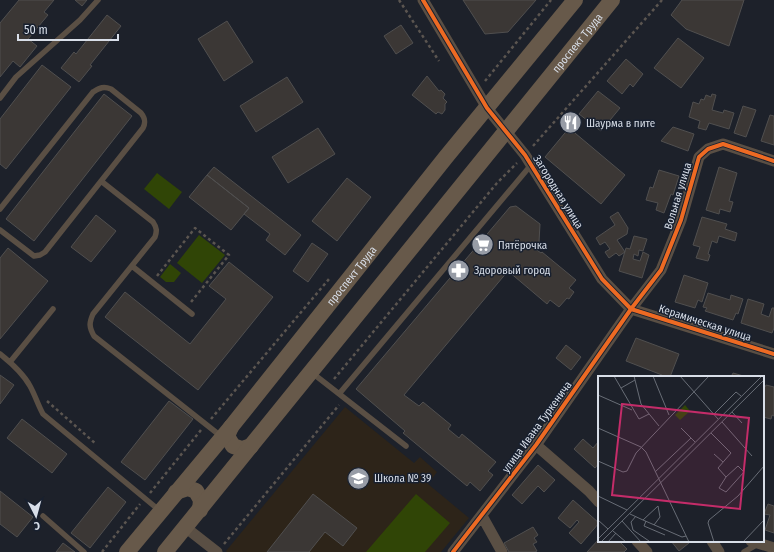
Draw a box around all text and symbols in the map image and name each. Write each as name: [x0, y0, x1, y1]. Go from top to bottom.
street label: проспект Труда: [549, 11, 605, 75]
scale bar: [18, 16, 118, 42]
text: 50 m: [24, 23, 48, 37]
restaurant icon: Шаурма в пите: [558, 110, 584, 136]
place label: Шаурма в пите: [586, 117, 655, 130]
street label: Загородная улица: [530, 153, 586, 231]
street label: Вольная улица: [662, 161, 694, 231]
supermarket icon: Пятёрочка: [469, 232, 495, 258]
place label: Пятёрочка: [498, 239, 547, 252]
street label: проспект Труда: [324, 243, 379, 308]
pharmacy icon: Здоровый город: [446, 257, 472, 283]
place label: Здоровый город: [474, 264, 551, 277]
street label: Керамическая улица: [657, 302, 753, 344]
inset map: [598, 376, 764, 542]
street label: улица Ивана Туркенича: [499, 379, 575, 475]
school or university icon: Школа № 39: [346, 465, 372, 491]
place label: Школа № 39: [374, 472, 431, 485]
north arrow: [16, 496, 56, 536]
text: С: [33, 519, 41, 532]

